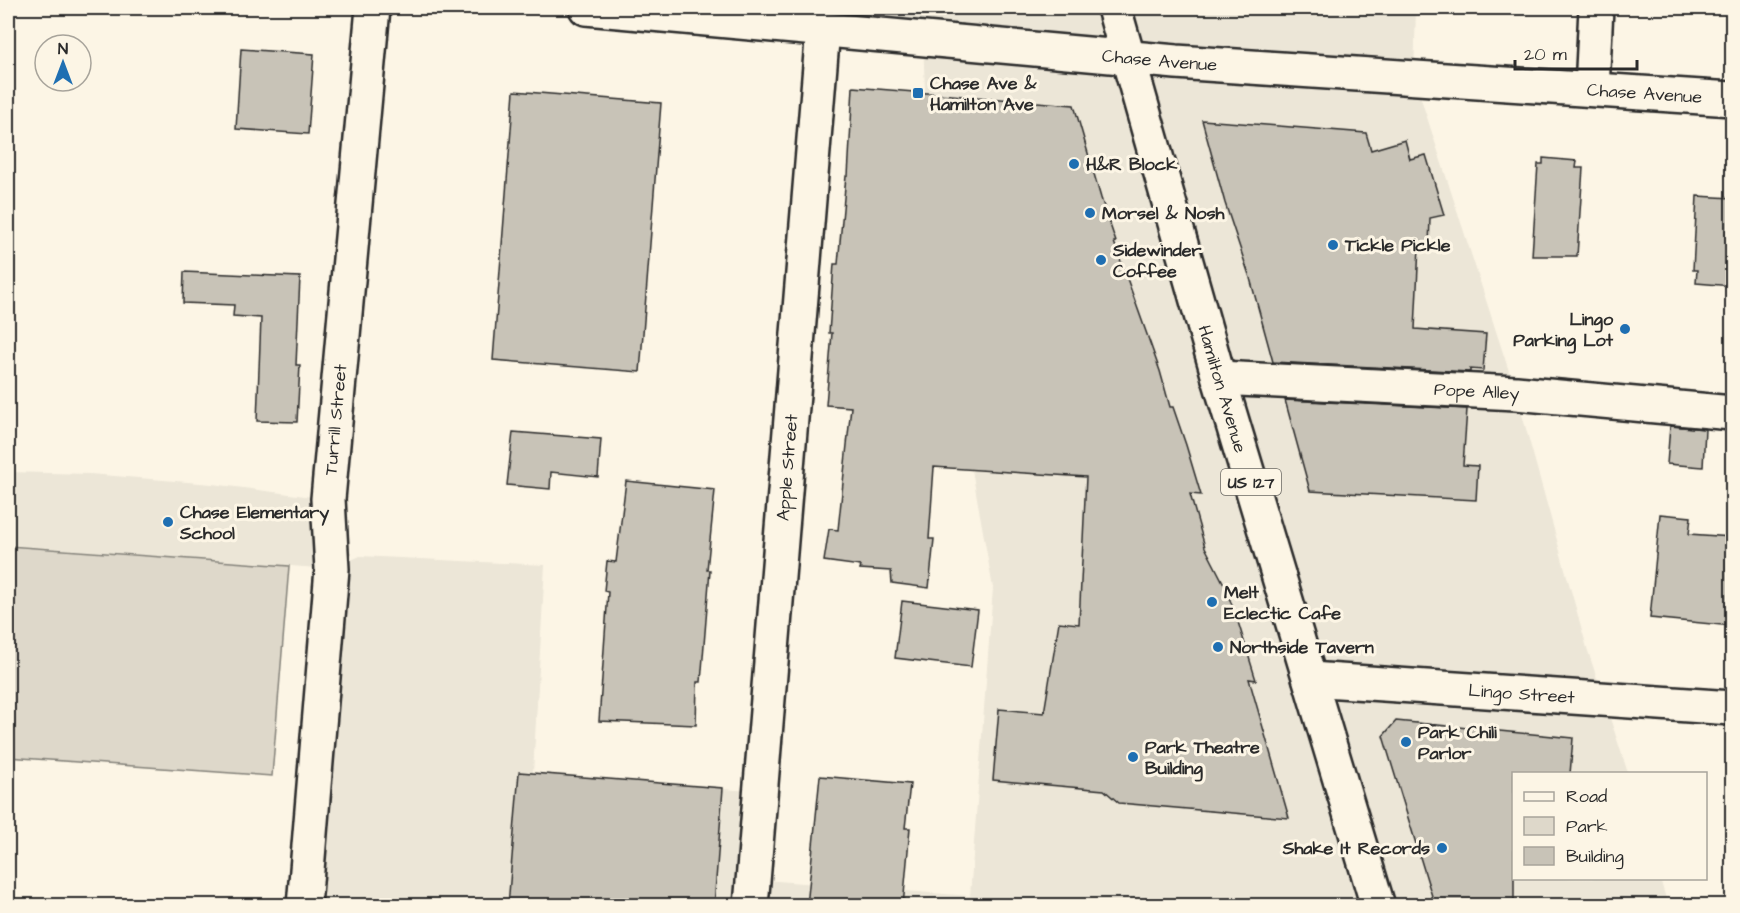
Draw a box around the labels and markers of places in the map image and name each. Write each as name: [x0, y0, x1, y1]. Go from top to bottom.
place label: Chase Ave & Hamilton Ave: [930, 71, 1038, 117]
marker: Chase Ave & Hamilton Ave: [911, 86, 925, 100]
place label: H&R Block: [1086, 152, 1178, 177]
marker: H&R Block: [1067, 157, 1081, 171]
place label: Morsel & Nosh: [1102, 201, 1225, 226]
marker: Morsel & Nosh: [1083, 206, 1097, 220]
place label: Tickle Pickle: [1344, 233, 1451, 258]
place label: Sidewinder Coffee: [1112, 238, 1202, 284]
marker: Tickle Pickle: [1326, 238, 1340, 252]
marker: Sidewinder Coffee: [1094, 253, 1108, 267]
place label: Lingo Parking Lot: [1513, 307, 1614, 354]
marker: Lingo Parking Lot: [1618, 322, 1632, 336]
place label: Chase Elementary School: [179, 500, 329, 546]
marker: Chase Elementary School: [161, 515, 175, 529]
place label: Melt Eclectic Cafe: [1224, 580, 1341, 626]
marker: Melt Eclectic Cafe: [1205, 595, 1219, 609]
place label: Northside Tavern: [1230, 635, 1374, 660]
marker: Northside Tavern: [1211, 640, 1225, 654]
place label: Park Chili Parlor: [1418, 720, 1497, 766]
place label: Park Theatre Building: [1145, 735, 1260, 782]
marker: Park Chili Parlor: [1399, 735, 1413, 749]
marker: Park Theatre Building: [1126, 750, 1140, 764]
place label: Shake It Records: [1282, 836, 1430, 861]
marker: Shake It Records: [1435, 841, 1449, 855]

